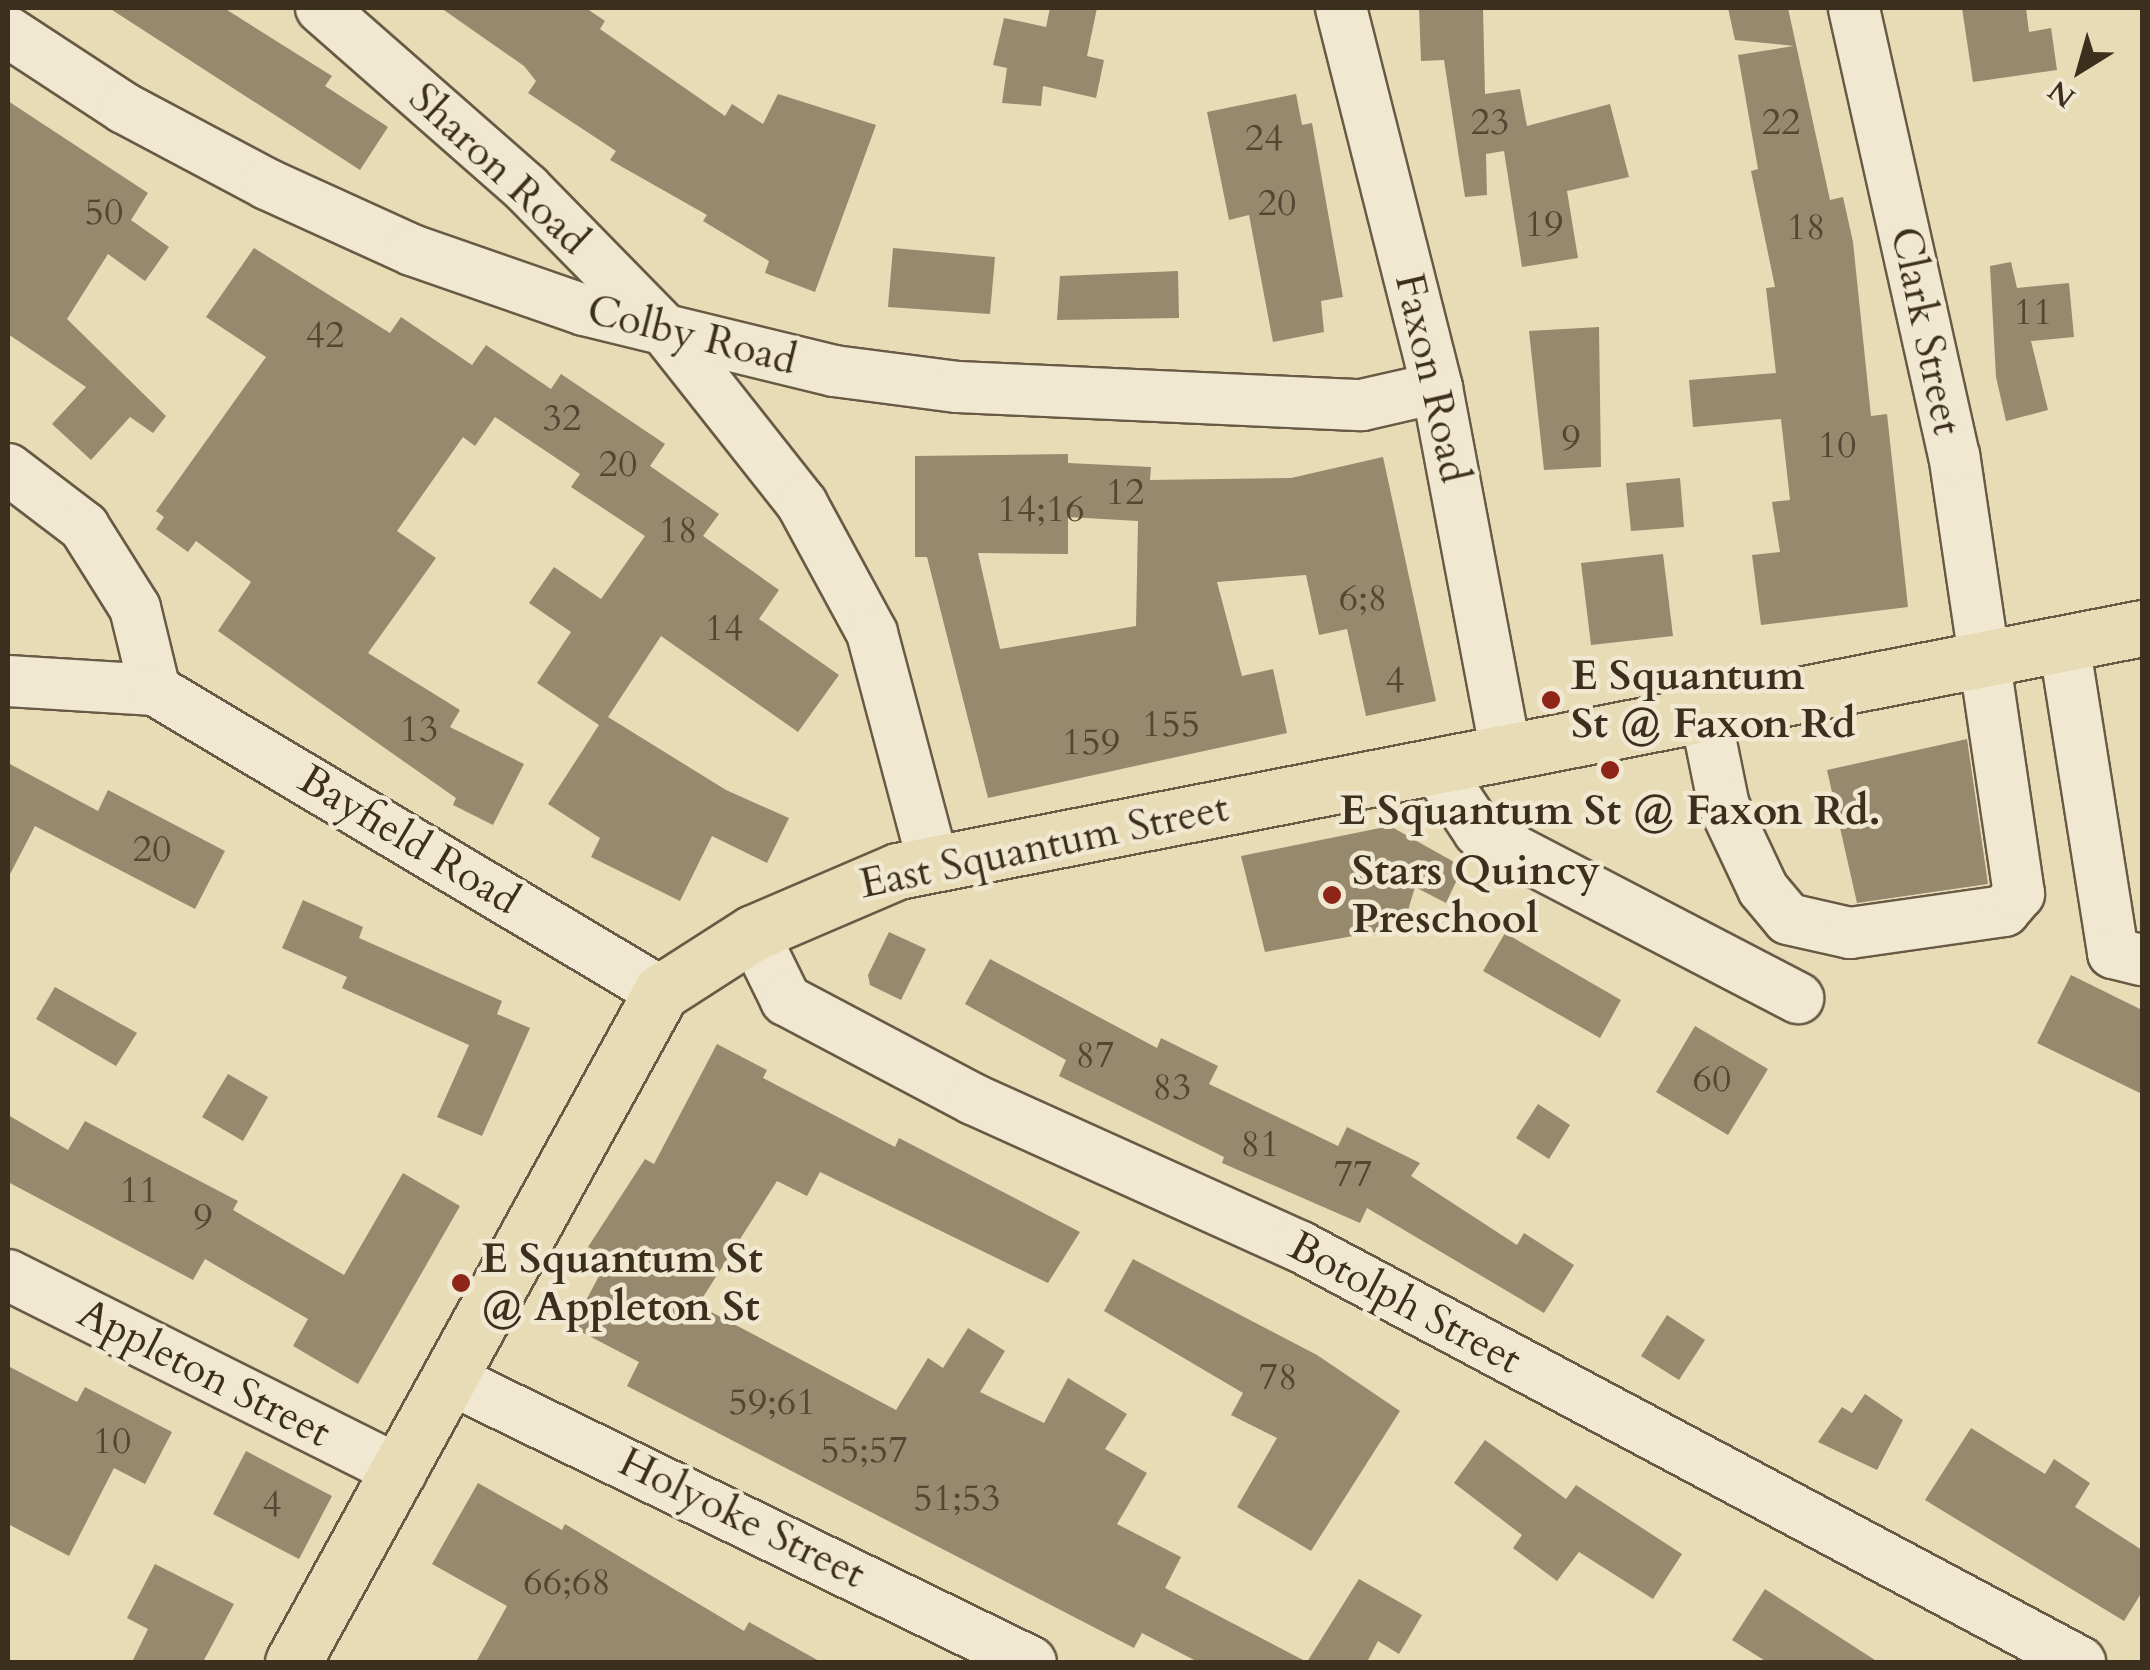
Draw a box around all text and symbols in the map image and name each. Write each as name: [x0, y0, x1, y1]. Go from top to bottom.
north arrow: [2030, 20, 2130, 120]
text: N: [2041, 71, 2083, 116]
street label: Sharon Road: [399, 73, 599, 265]
house number: 23: [1471, 100, 1509, 146]
house number: 22: [1762, 100, 1800, 146]
house number: 24: [1245, 116, 1283, 162]
house number: 20: [1258, 181, 1296, 227]
house number: 50: [85, 190, 123, 236]
house number: 19: [1525, 202, 1563, 248]
house number: 18: [1787, 205, 1825, 251]
street label: Clark Street: [1879, 223, 1973, 439]
street label: Faxon Road: [1383, 269, 1481, 487]
street label: Colby Road: [582, 285, 802, 385]
house number: 11: [2014, 290, 2052, 336]
house number: 42: [306, 313, 344, 359]
house number: 32: [543, 396, 581, 442]
house number: 9: [1561, 416, 1581, 462]
house number: 10: [1818, 423, 1856, 469]
house number: 20: [599, 442, 637, 488]
house number: 12: [1106, 470, 1144, 516]
house number: 14;16: [997, 487, 1085, 533]
house number: 18: [659, 508, 697, 554]
house number: 6;8: [1339, 576, 1387, 622]
house number: 14: [705, 606, 743, 652]
place label: E Squantum St @ Faxon Rd: [1571, 651, 1856, 749]
house number: 4: [1385, 658, 1405, 704]
marker: E Squantum St @ Faxon Rd: [1540, 689, 1562, 711]
house number: 155: [1142, 702, 1200, 748]
house number: 13: [400, 707, 438, 753]
house number: 159: [1062, 720, 1120, 766]
street label: Bayfield Road: [290, 754, 528, 926]
marker: E Squantum St @ Faxon Rd.: [1599, 759, 1621, 781]
street label: East Squantum Street: [855, 782, 1233, 910]
place label: E Squantum St @ Faxon Rd.: [1339, 786, 1881, 836]
house number: 20: [133, 827, 171, 873]
place label: Stars Quincy Preschool: [1352, 846, 1600, 944]
marker: Stars Quincy Preschool: [1321, 884, 1343, 906]
house number: 87: [1076, 1033, 1114, 1079]
house number: 60: [1693, 1057, 1731, 1103]
house number: 83: [1153, 1065, 1191, 1111]
house number: 81: [1241, 1122, 1279, 1168]
house number: 77: [1334, 1152, 1372, 1198]
house number: 11: [120, 1168, 158, 1214]
house number: 9: [193, 1195, 213, 1241]
street label: Botolph Street: [1280, 1221, 1530, 1385]
place label: E Squantum St @ Appleton St: [481, 1234, 763, 1332]
marker: E Squantum St @ Appleton St: [450, 1272, 472, 1294]
street label: Appleton Street: [69, 1288, 339, 1458]
house number: 78: [1259, 1355, 1297, 1401]
house number: 59;61: [728, 1380, 816, 1426]
house number: 10: [93, 1419, 131, 1465]
house number: 55;57: [820, 1428, 908, 1474]
street label: Holyoke Street: [611, 1437, 873, 1599]
house number: 51;53: [913, 1476, 1001, 1522]
house number: 4: [262, 1482, 282, 1528]
house number: 66;68: [523, 1560, 611, 1606]

